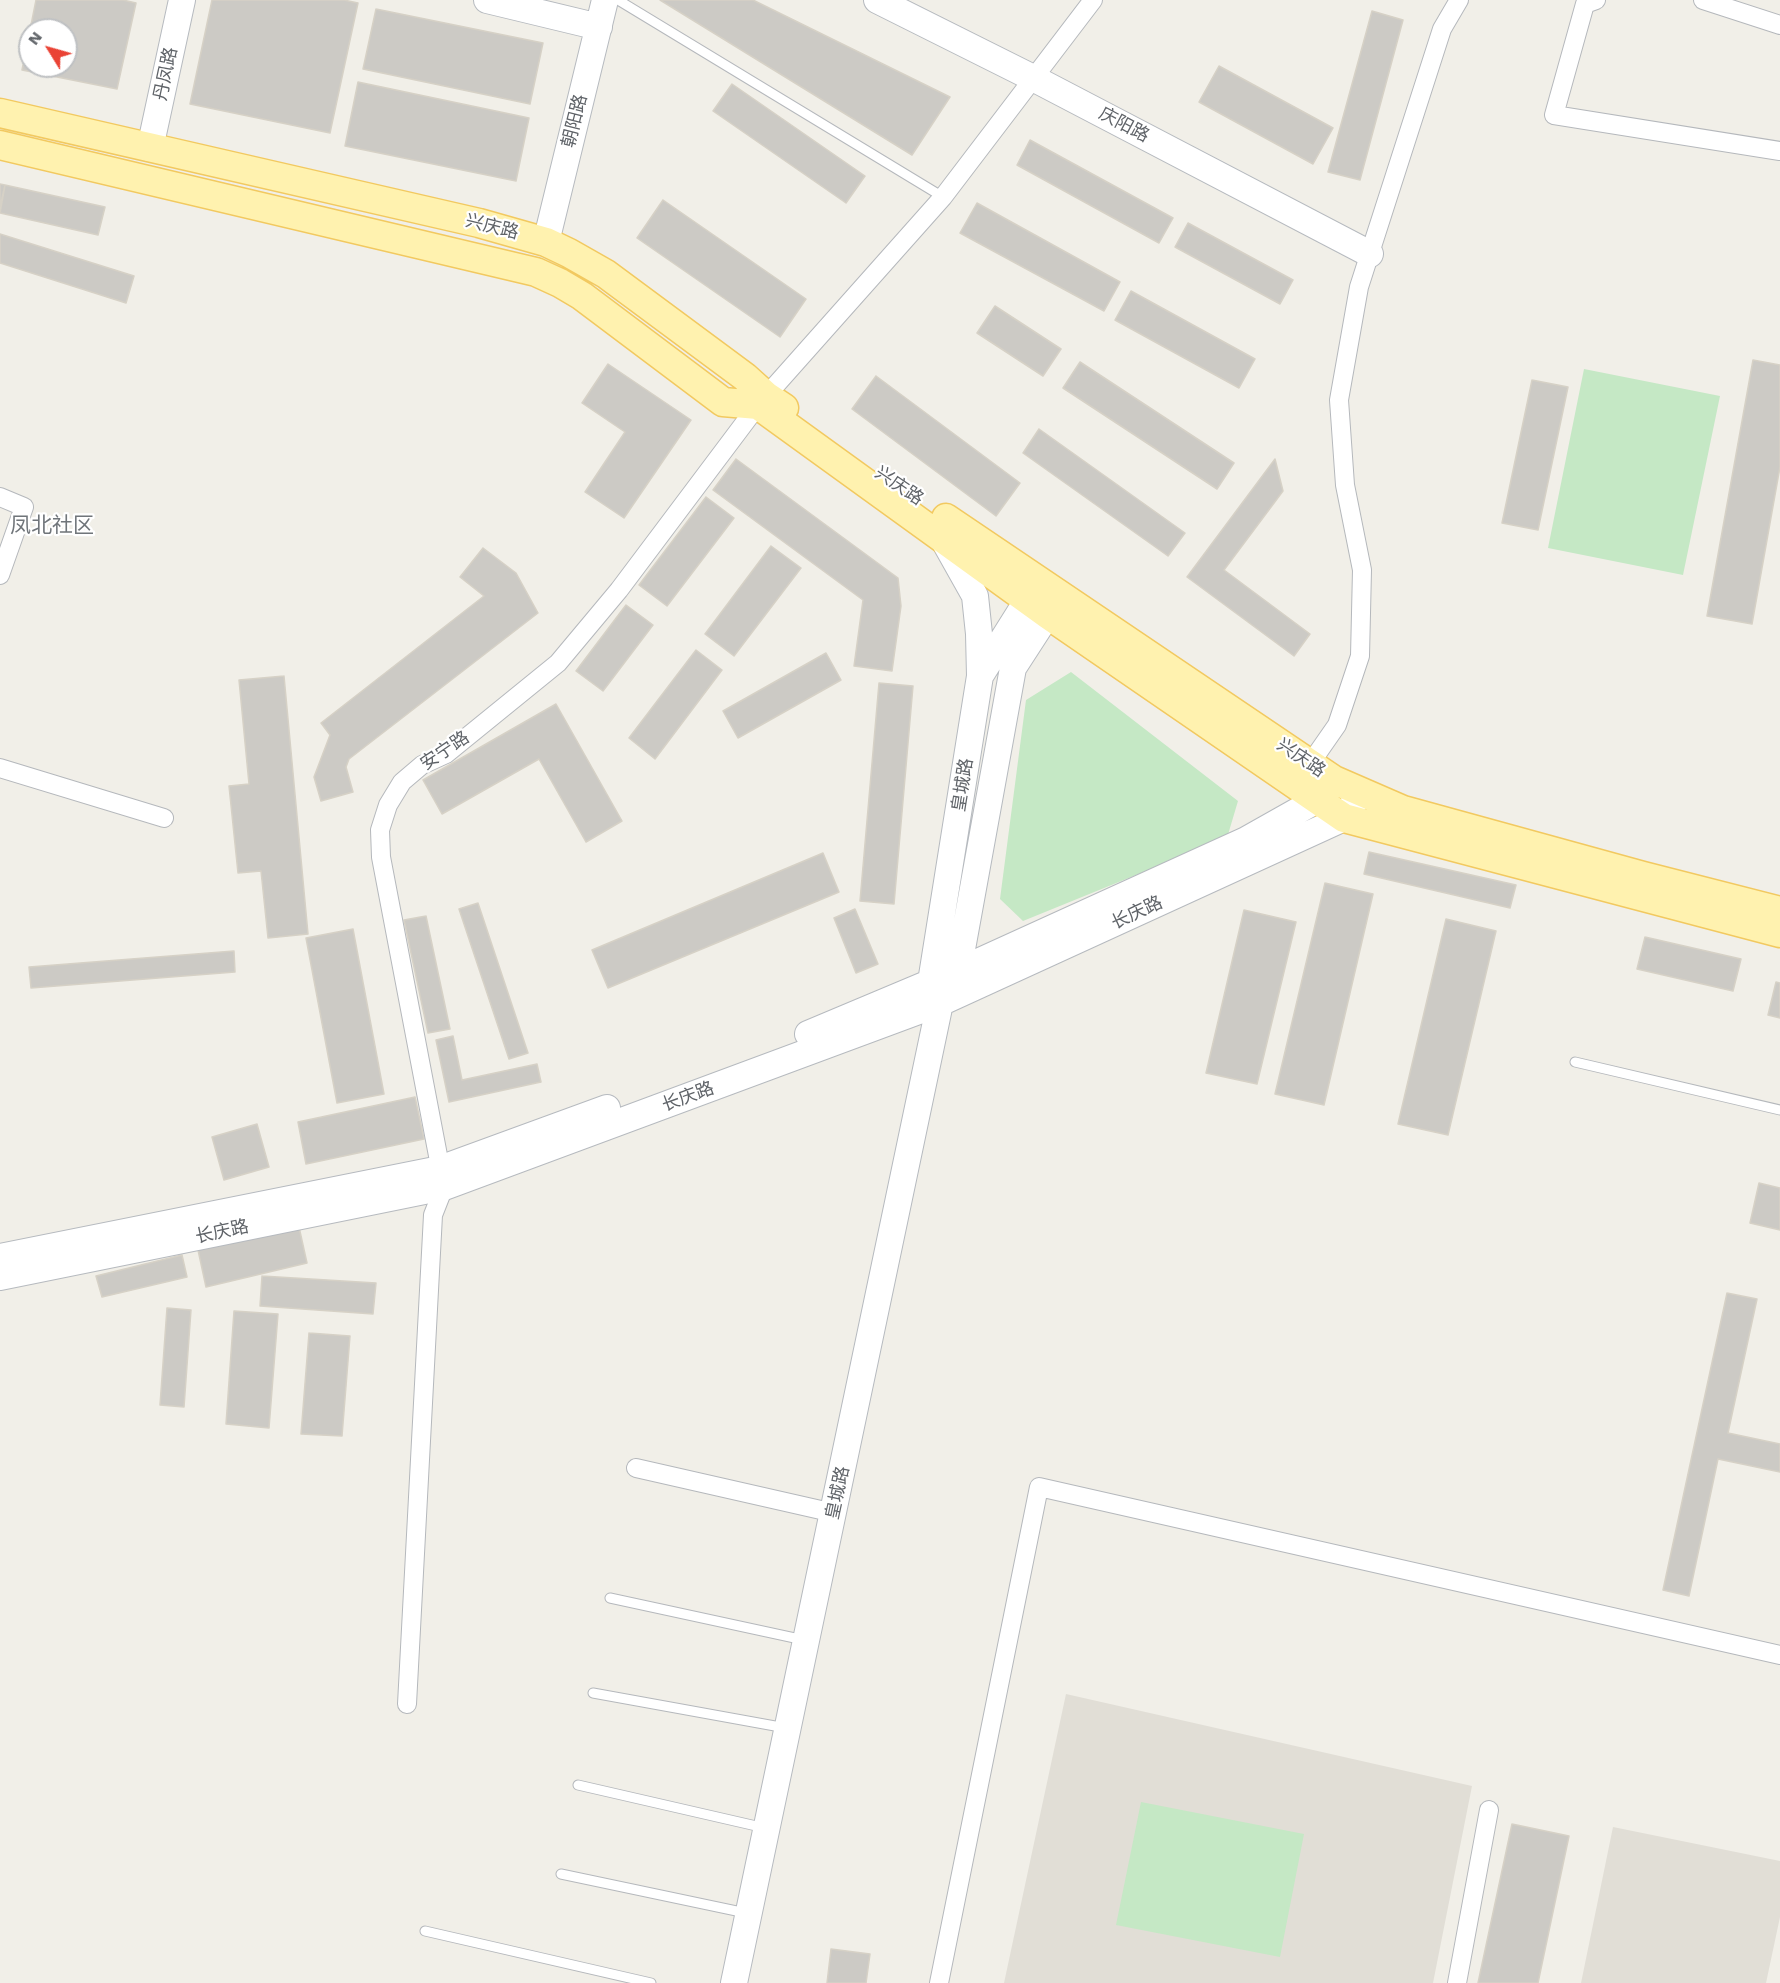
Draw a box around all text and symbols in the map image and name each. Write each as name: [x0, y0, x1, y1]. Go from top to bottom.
north arrow: [18, 18, 78, 78]
text: N: [24, 28, 46, 49]
street label: 丹凤路: [150, 45, 182, 103]
street label: 朝阳路: [558, 92, 592, 150]
street label: 庆阳路: [1095, 103, 1153, 147]
street label: 兴庆路: [463, 210, 521, 244]
street label: 兴庆路: [871, 462, 927, 510]
district label: 凤北社区: [10, 513, 94, 539]
street label: 安宁路: [417, 727, 473, 775]
street label: 兴庆路: [1273, 734, 1329, 782]
street label: 皇城路: [948, 757, 978, 813]
street label: 长庆路: [1108, 892, 1166, 934]
street label: 长庆路: [659, 1078, 717, 1116]
street label: 长庆路: [193, 1216, 251, 1248]
street label: 皇城路: [822, 1464, 854, 1522]

